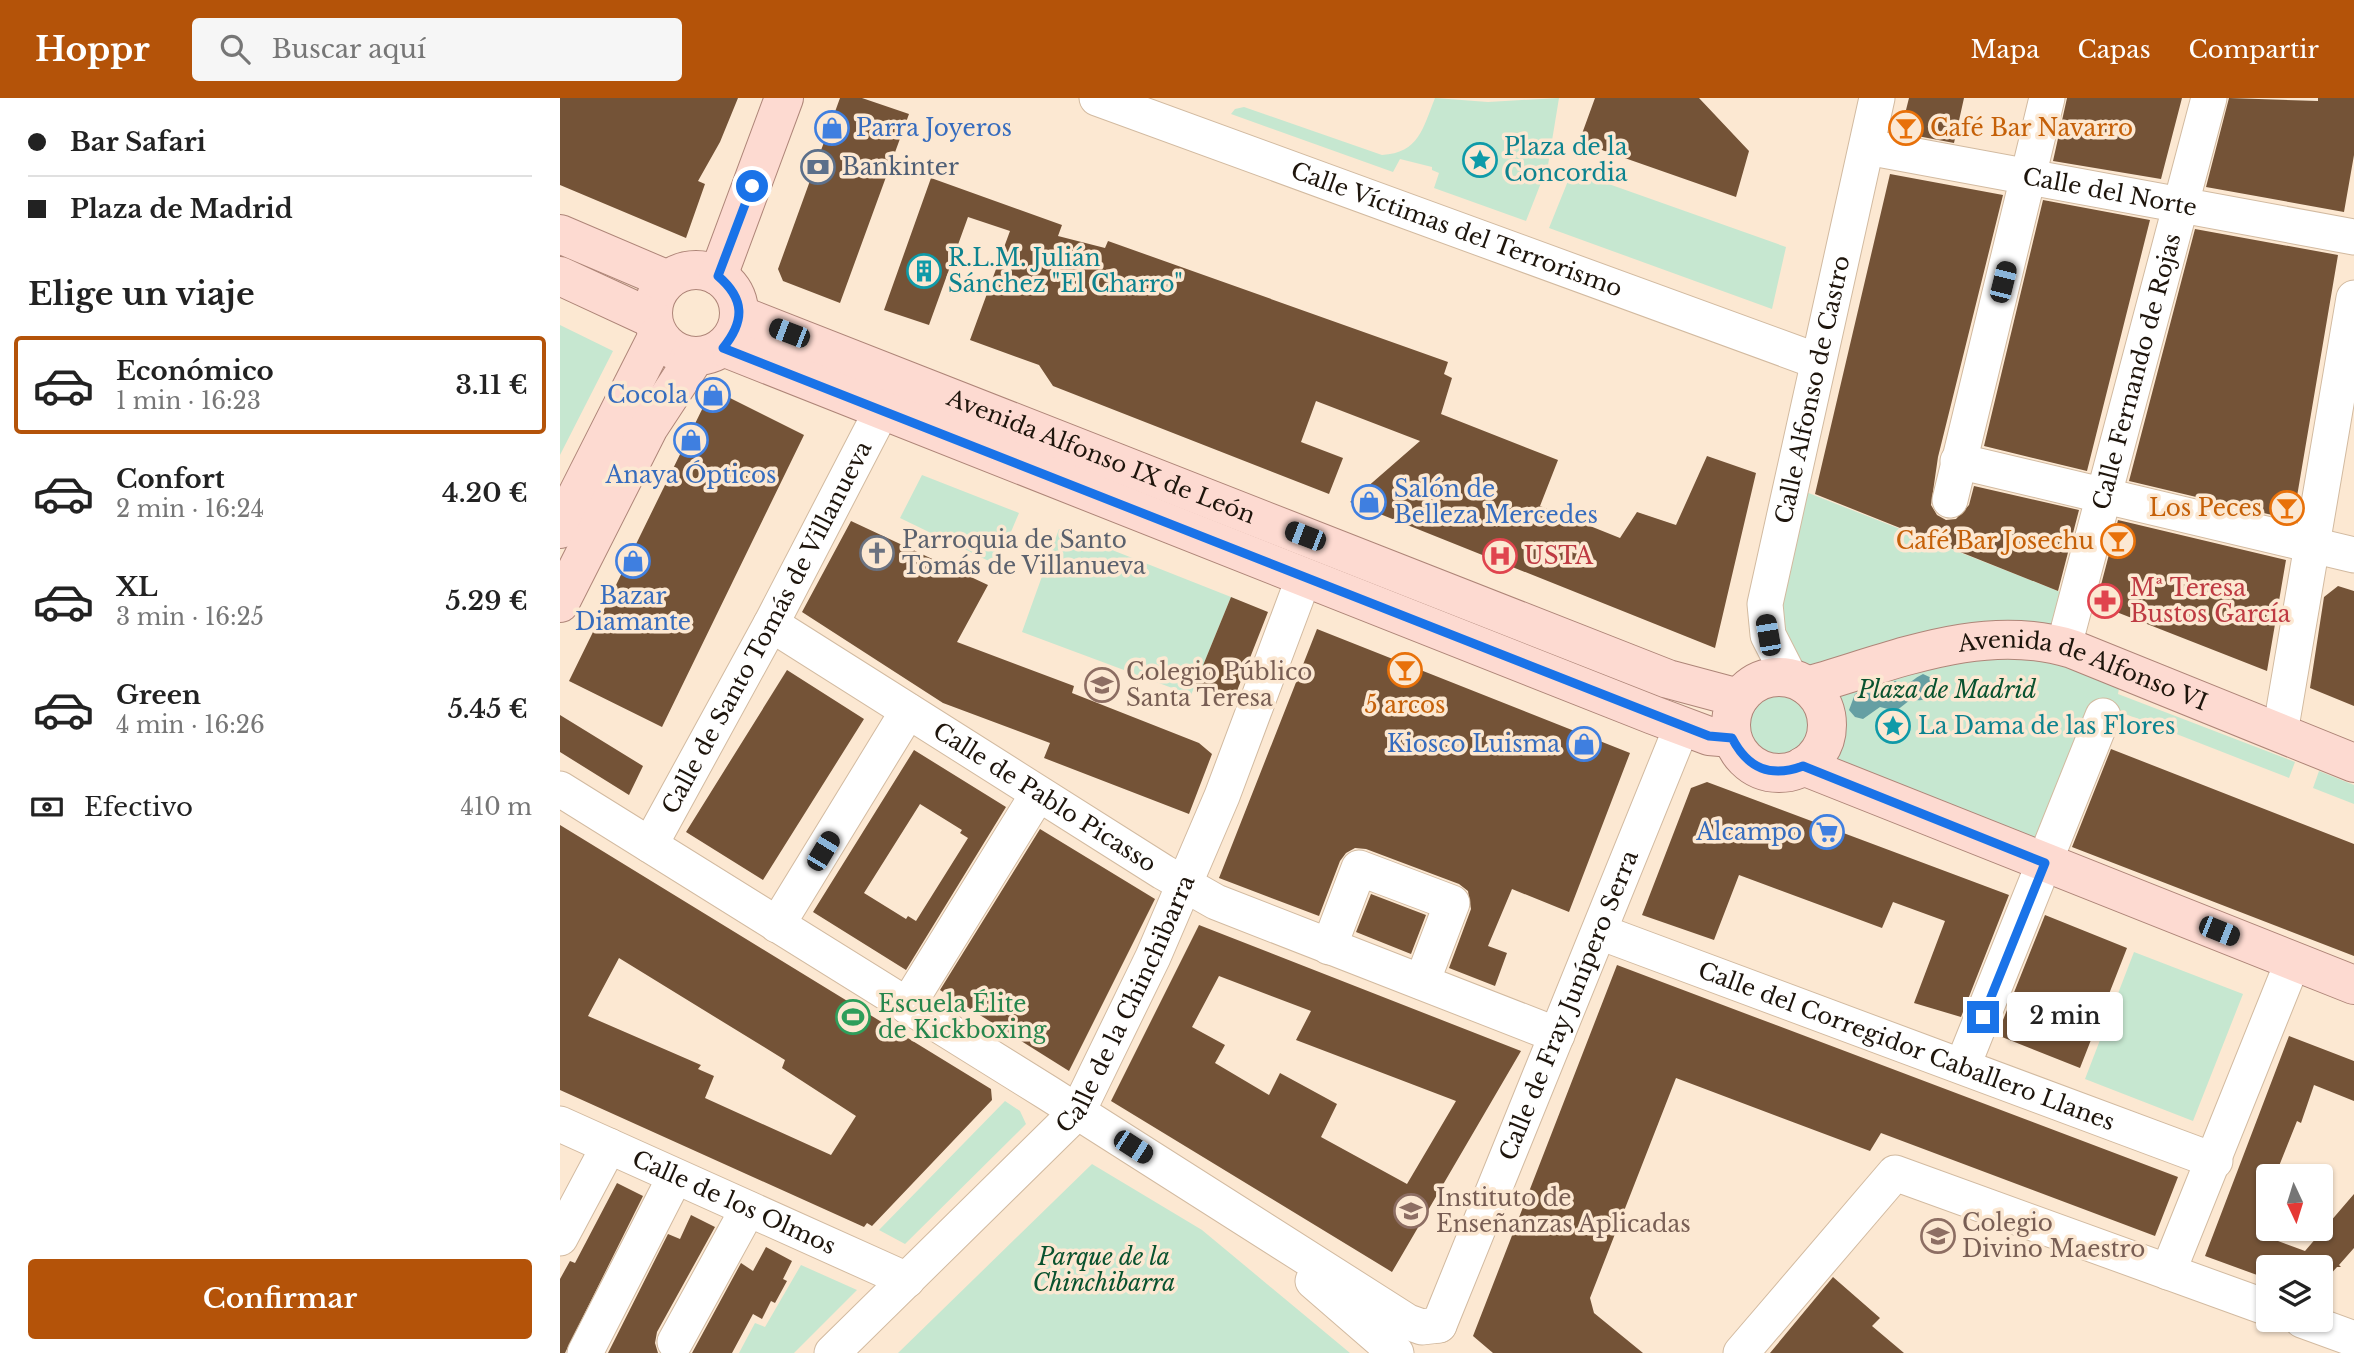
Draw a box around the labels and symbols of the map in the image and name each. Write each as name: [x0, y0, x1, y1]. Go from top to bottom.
shop icon: Parra Joyeros: [813, 109, 851, 147]
bar icon: Café Bar Navarro: [1887, 109, 1925, 147]
place label: Parra Joyeros: [856, 114, 1012, 142]
place label: Café Bar Navarro: [1930, 114, 2133, 142]
place label: Plaza de la Concordia: [1504, 133, 1628, 187]
place icon: Plaza de la Concordia: [1461, 141, 1499, 179]
bank icon: Bankinter: [799, 148, 837, 186]
place label: Bankinter: [842, 153, 959, 181]
street label: Calle Víctimas del Terrorismo: [1287, 156, 1626, 303]
street label: Calle del Norte: [2020, 162, 2199, 222]
route start: [736, 170, 768, 202]
street label: Calle Fernando de Rojas: [2087, 230, 2187, 513]
place label: R.L.M. Julián Sánchez "El Charro": [948, 244, 1183, 298]
building icon: R.L.M. Julián Sánchez "El Charro": [905, 252, 943, 290]
street label: Calle Alfonso de Castro: [1769, 253, 1856, 526]
car: [1988, 259, 2019, 305]
car: [766, 316, 813, 350]
shop icon: Cocola: [694, 376, 732, 414]
place label: Cocola: [607, 381, 688, 409]
street label: Avenida Alfonso IX de León: [942, 383, 1259, 530]
shop icon: Anaya Ópticos: [672, 421, 710, 459]
street label: Calle de Santo Tomás de Villanueva: [656, 436, 878, 819]
place label: Anaya Ópticos: [604, 460, 777, 489]
place label: Salón de Belleza Mercedes: [1394, 475, 1598, 529]
shop icon: Salón de Belleza Mercedes: [1350, 483, 1388, 521]
bar icon: Los Peces: [2268, 489, 2306, 527]
place label: Los Peces: [2149, 494, 2262, 522]
car: [1282, 519, 1329, 553]
bar icon: Café Bar Josechu: [2099, 522, 2137, 560]
place label: Parroquia de Santo Tomás de Villanueva: [902, 526, 1146, 580]
place label: Café Bar Josechu: [1896, 527, 2094, 555]
church icon: Parroquia de Santo Tomás de Villanueva: [858, 534, 896, 572]
hospital icon: USTA: [1481, 537, 1519, 575]
shop icon: Bazar Diamante: [614, 542, 652, 580]
place label: USTA: [1524, 542, 1594, 570]
place label: Mª Teresa Bustos García: [2130, 574, 2291, 628]
place label: Bazar Diamante: [575, 582, 691, 636]
pharmacy icon: Mª Teresa Bustos García: [2086, 582, 2124, 620]
car: [1755, 612, 1782, 658]
street label: Avenida de Alfonso VI: [1955, 626, 2212, 716]
bar icon: 5 arcos: [1386, 651, 1424, 689]
place label: Colegio Público Santa Teresa: [1126, 658, 1312, 712]
school or university icon: Colegio Público Santa Teresa: [1083, 666, 1121, 704]
park label: Plaza de Madrid: [1857, 676, 2037, 704]
place label: 5 arcos: [1365, 691, 1445, 719]
place icon: La Dama de las Flores: [1874, 707, 1912, 745]
place label: La Dama de las Flores: [1918, 712, 2175, 740]
street label: Calle de Pablo Picasso: [928, 716, 1161, 878]
shop icon: Kiosco Luisma: [1565, 725, 1603, 763]
place label: Kiosco Luisma: [1387, 730, 1560, 758]
supermarket icon: Alcampo: [1808, 813, 1846, 851]
place label: Alcampo: [1695, 818, 1802, 846]
car: [804, 828, 843, 874]
street label: Calle de Fray Junípero Serra: [1493, 846, 1644, 1164]
street label: Calle de la Chinchibarra: [1050, 871, 1201, 1139]
car: [2196, 913, 2243, 949]
street label: Calle del Corregidor Caballero Llanes: [1694, 956, 2119, 1136]
place label: Escuela Élite de Kickboxing: [878, 989, 1047, 1044]
callout: 2 min: [2008, 992, 2123, 1042]
sports icon: Escuela Élite de Kickboxing: [834, 998, 872, 1036]
route end: [1967, 1001, 1999, 1033]
car: [1110, 1127, 1157, 1167]
street label: Calle de los Olmos: [628, 1144, 840, 1260]
north arrow: [2256, 1164, 2333, 1241]
place label: Instituto de Enseñanzas Aplicadas: [1436, 1184, 1691, 1238]
school or university icon: Instituto de Enseñanzas Aplicadas: [1392, 1192, 1430, 1230]
place label: Colegio Divino Maestro: [1962, 1209, 2145, 1263]
school or university icon: Colegio Divino Maestro: [1919, 1217, 1957, 1255]
park label: Parque de la Chinchibarra: [1033, 1243, 1175, 1297]

